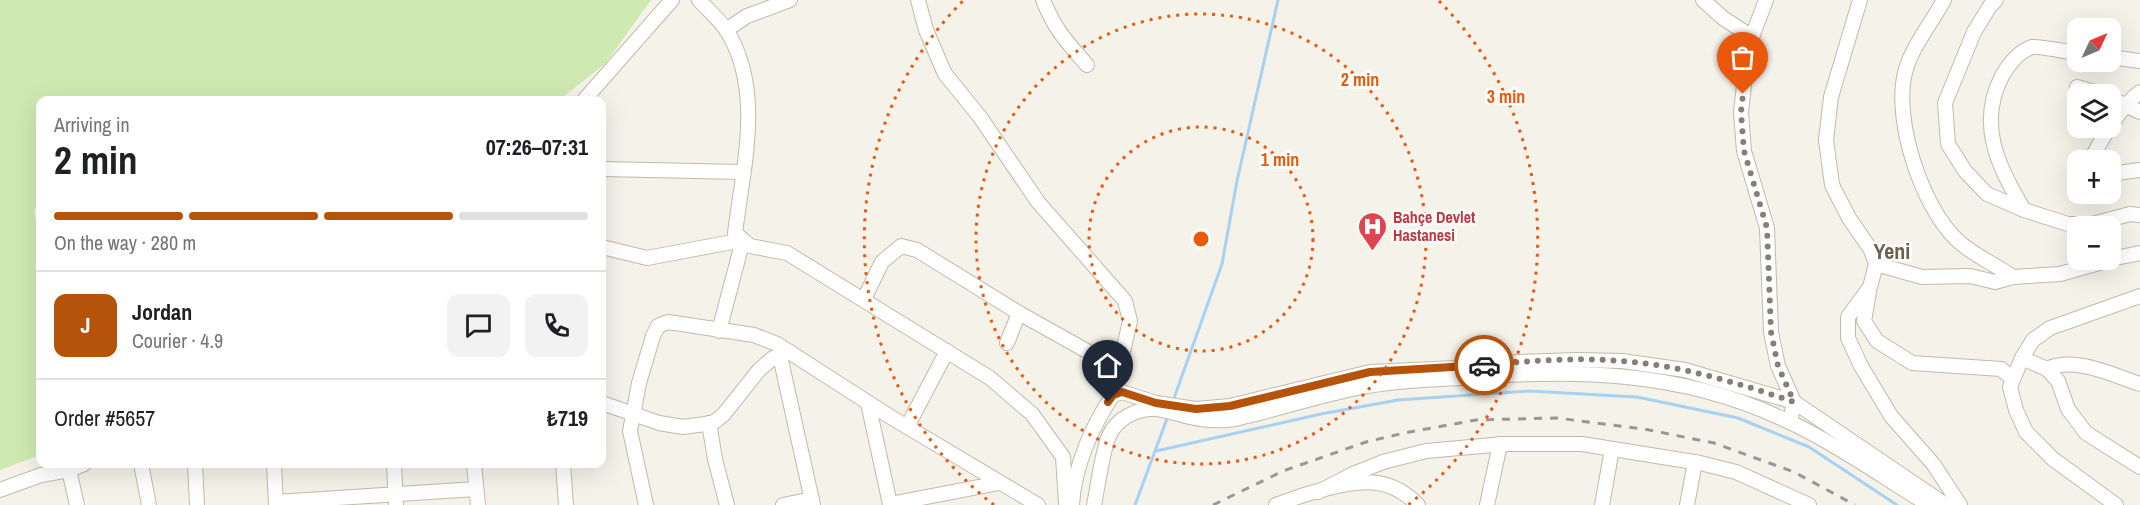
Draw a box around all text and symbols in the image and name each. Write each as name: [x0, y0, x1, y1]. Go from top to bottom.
north arrow: [2067, 18, 2121, 72]
map controls: [2067, 18, 2121, 270]
pin: [1717, 32, 1768, 94]
icon: bag: [1726, 41, 1759, 74]
text: 2 min: [1341, 67, 1379, 92]
text: 3 min: [1487, 84, 1525, 109]
button: layers: [2067, 84, 2121, 138]
text: Arriving in: [54, 111, 130, 138]
text: 07:26–07:31: [486, 132, 588, 162]
text: 2 min: [54, 134, 138, 186]
text: 1 min: [1261, 147, 1299, 172]
button: +: [2067, 150, 2121, 204]
place label: Bahçe Devlet Hastanesi: [1393, 206, 1476, 246]
hospital icon: Bahçe Devlet Hastanesi: [1356, 210, 1388, 252]
button: −: [2067, 216, 2121, 270]
text: On the way · 280 m: [54, 229, 196, 256]
centre of rings: [1191, 229, 1211, 249]
district label: Yeni: [1874, 236, 1910, 266]
button: chat: [447, 294, 510, 357]
button: phone: [525, 294, 588, 357]
text: Jordan: [132, 297, 192, 327]
text: J: [80, 310, 91, 340]
text: Courier · 4.9: [132, 327, 223, 354]
courier: [1454, 335, 1514, 395]
pin: [1082, 340, 1133, 402]
icon: home: [1091, 349, 1124, 382]
icon: car: [1468, 349, 1501, 382]
text: Order #5657: [54, 403, 155, 433]
text: ₺719: [547, 403, 588, 433]

